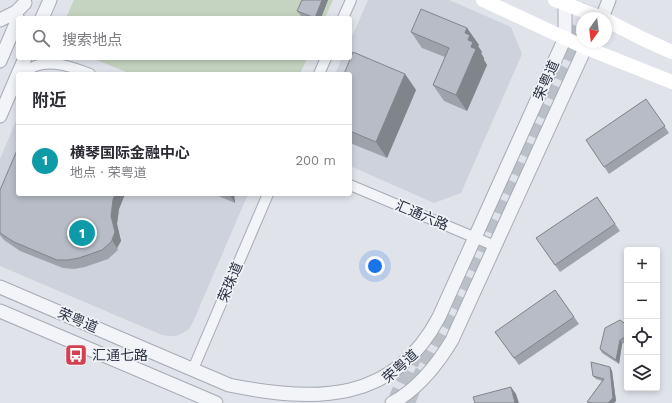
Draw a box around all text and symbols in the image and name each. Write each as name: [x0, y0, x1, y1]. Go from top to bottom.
north arrow: [576, 12, 612, 48]
search box: [16, 16, 352, 60]
icon: search: [30, 27, 52, 49]
text: 搜索地点: [62, 31, 122, 49]
street label: 荣粤道: [530, 58, 562, 102]
text: 附近: [32, 90, 66, 110]
text: 横琴国际金融中心: [70, 144, 190, 162]
text: 1: [42, 153, 48, 168]
text: 200 m: [295, 153, 336, 168]
text: 地点 · 荣粤道: [70, 165, 147, 180]
street label: 汇通六路: [393, 197, 451, 233]
pin: 1: [69, 218, 95, 248]
map controls: [624, 247, 660, 391]
button: +: [624, 247, 660, 283]
your location: [365, 256, 385, 276]
street label: 荣珠道: [214, 260, 246, 304]
button: −: [624, 283, 660, 319]
street label: 荣粤道: [56, 304, 100, 336]
button: locate: [624, 319, 660, 355]
bus stop icon: 汇通七路: [63, 342, 89, 368]
street label: 荣粤道: [379, 346, 421, 386]
place label: 汇通七路: [92, 347, 148, 363]
button: layers: [624, 355, 660, 391]

